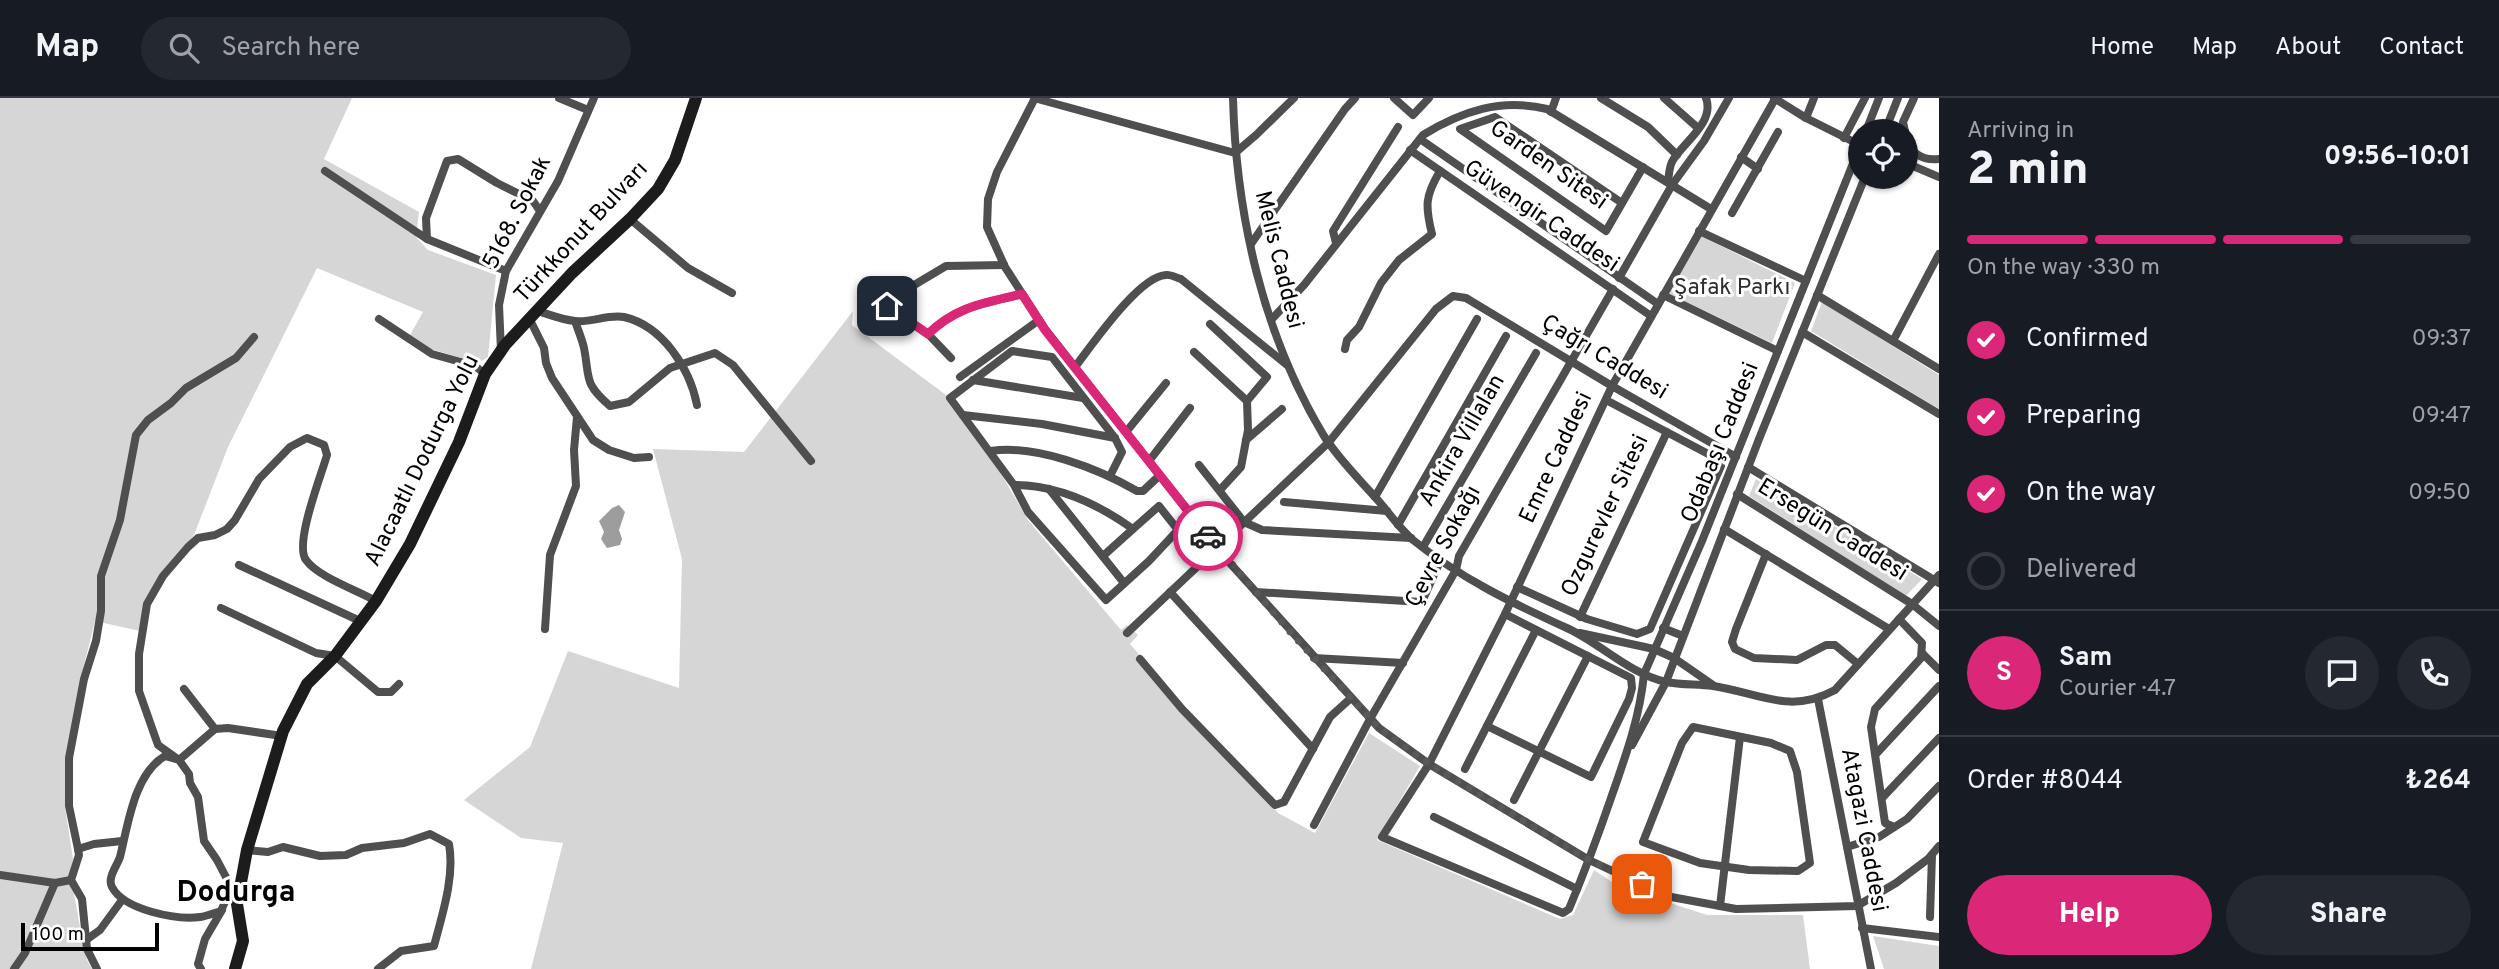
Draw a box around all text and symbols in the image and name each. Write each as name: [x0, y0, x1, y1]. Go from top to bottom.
search box: [141, 17, 631, 80]
text: Map: [35, 27, 99, 69]
icon: search: [165, 29, 203, 67]
text: Search here: [221, 32, 360, 65]
text: Home: [2090, 33, 2154, 63]
text: Map: [2192, 33, 2237, 63]
text: About: [2275, 33, 2341, 63]
text: Contact: [2379, 33, 2464, 63]
street label: Garden Sitesi: [1483, 115, 1613, 217]
text: Arriving in: [1967, 117, 2074, 146]
map controls: [1848, 119, 1918, 189]
button: locate: [1848, 119, 1918, 189]
text: 09:56–10:01: [2324, 141, 2471, 174]
text: 2 min: [1967, 142, 2089, 201]
street label: 5168. Sokak: [477, 152, 559, 274]
street label: Güvengir Caddesi: [1458, 154, 1624, 280]
street label: Türkkonut Bulvarı: [509, 156, 655, 310]
street label: Melis Caddesi: [1247, 188, 1309, 332]
text: On the way · 330 m: [1967, 254, 2160, 283]
park label: Şafak Parkı: [1674, 274, 1790, 303]
pin: [857, 276, 917, 336]
icon: home: [868, 287, 906, 325]
street label: Çağrı Caddesi: [1535, 309, 1673, 407]
icon: check: [1967, 321, 2005, 359]
text: Confirmed: [2026, 323, 2149, 356]
text: 09:37: [2412, 325, 2471, 354]
street label: Alacaatlı Dodurga Yolu: [359, 350, 487, 572]
street label: Odabaşı Caddesi: [1676, 358, 1766, 528]
street label: Ankira Villalan: [1413, 370, 1513, 512]
street label: Emre Caddesi: [1514, 388, 1600, 528]
icon: check: [1967, 398, 2005, 436]
text: Preparing: [2026, 400, 2141, 433]
text: 09:47: [2411, 402, 2471, 431]
street label: Ozgurevler Sitesi: [1556, 430, 1656, 602]
street label: Ersegün Caddesi: [1751, 473, 1913, 589]
icon: check: [1967, 475, 2005, 513]
text: On the way: [2026, 477, 2156, 510]
text: 09:50: [2408, 479, 2471, 508]
street label: Çevre Sokağı: [1400, 481, 1488, 613]
courier: [1173, 501, 1243, 571]
icon: car: [1189, 517, 1227, 555]
text: Delivered: [2026, 554, 2137, 587]
button: chat: [2305, 636, 2379, 710]
button: phone: [2397, 636, 2471, 710]
text: Sam: [2059, 642, 2112, 675]
text: S: [1996, 657, 2012, 690]
text: Courier · 4.7: [2059, 675, 2176, 704]
street label: Atagazi Caddesi: [1833, 746, 1893, 914]
text: Order #8044: [1967, 765, 2123, 798]
text: ₺264: [2405, 765, 2471, 798]
pin: [1612, 854, 1672, 914]
icon: bag: [1623, 865, 1661, 903]
district label: Dodurga: [177, 875, 295, 912]
button: Help: [1967, 875, 2212, 955]
button: Share: [2226, 875, 2471, 955]
scale bar: [21, 920, 159, 952]
text: 100 m: [32, 923, 84, 947]

